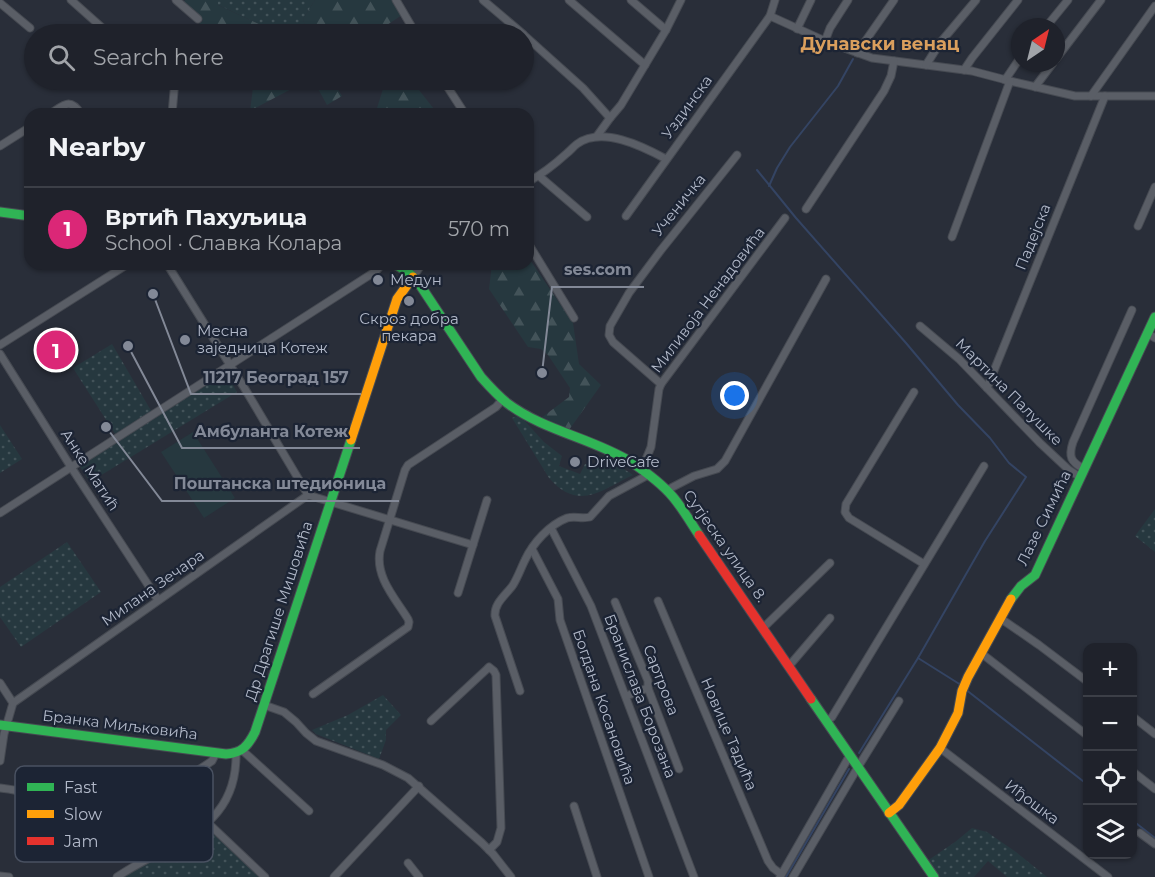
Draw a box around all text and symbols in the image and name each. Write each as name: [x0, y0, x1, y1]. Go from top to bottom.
north arrow: [1011, 18, 1065, 72]
search box: [24, 24, 534, 90]
district label: Дунавски венац: [801, 33, 960, 55]
icon: search: [45, 41, 78, 74]
text: Search here: [93, 44, 224, 71]
street label: Уздинска: [657, 71, 716, 142]
text: Nearby: [48, 131, 145, 163]
street label: Ученичка: [648, 170, 710, 240]
street label: Падејска: [1011, 201, 1054, 273]
text: Вртић Пахуљица: [105, 204, 307, 231]
text: 1: [64, 217, 71, 241]
text: 570 m: [448, 217, 510, 241]
street label: Миливоја Ненадовића: [646, 223, 769, 376]
text: School · Славка Колара: [105, 231, 342, 255]
callout: ses.com: [552, 253, 644, 287]
text: ses.com: [564, 260, 632, 279]
place label: Медун: [390, 270, 442, 289]
marker: Медун: [371, 273, 385, 287]
marker: Скроз добра пекара: [402, 294, 416, 308]
place label: Скроз добра пекара: [359, 309, 459, 345]
place label: Месна заједница Котеж: [197, 321, 328, 357]
pin: 1: [36, 328, 76, 372]
marker: Месна заједница Котеж: [178, 333, 192, 347]
street label: Мартина Палушке: [952, 334, 1067, 449]
callout: 11217 Београд 157: [191, 360, 361, 394]
text: 11217 Београд 157: [203, 368, 349, 387]
your location: [720, 381, 749, 410]
callout: Амбуланта Котеж: [182, 414, 360, 448]
text: Амбуланта Котеж: [194, 422, 348, 441]
street label: Анке Матић: [57, 425, 124, 514]
place label: DriveCafe: [587, 452, 660, 471]
marker: DriveCafe: [568, 455, 582, 469]
callout: Поштанска штедионица: [162, 467, 399, 501]
street label: Лазе Симића: [1012, 467, 1075, 569]
text: Поштанска штедионица: [174, 474, 386, 493]
street label: Сутјеска улица 8.: [680, 486, 771, 606]
street label: Др Драгише Мишовића: [240, 518, 317, 703]
street label: Милана Зечара: [98, 545, 208, 630]
street label: Бранислава Борозана: [600, 611, 681, 781]
street label: Богдана Косановића: [569, 627, 640, 787]
street label: Сартрова: [639, 642, 684, 718]
map controls: [1083, 643, 1137, 859]
button: +: [1083, 643, 1137, 697]
street label: Новице Тадића: [697, 675, 762, 793]
button: −: [1083, 697, 1137, 751]
street label: Бранка Миљковића: [41, 706, 199, 743]
button: locate: [1083, 751, 1137, 805]
legend: [15, 766, 213, 862]
street label: Иђошка: [1001, 775, 1063, 828]
text: Fast: [64, 778, 98, 797]
text: Slow: [64, 805, 102, 824]
button: layers: [1083, 805, 1137, 859]
text: Jam: [63, 832, 98, 851]

